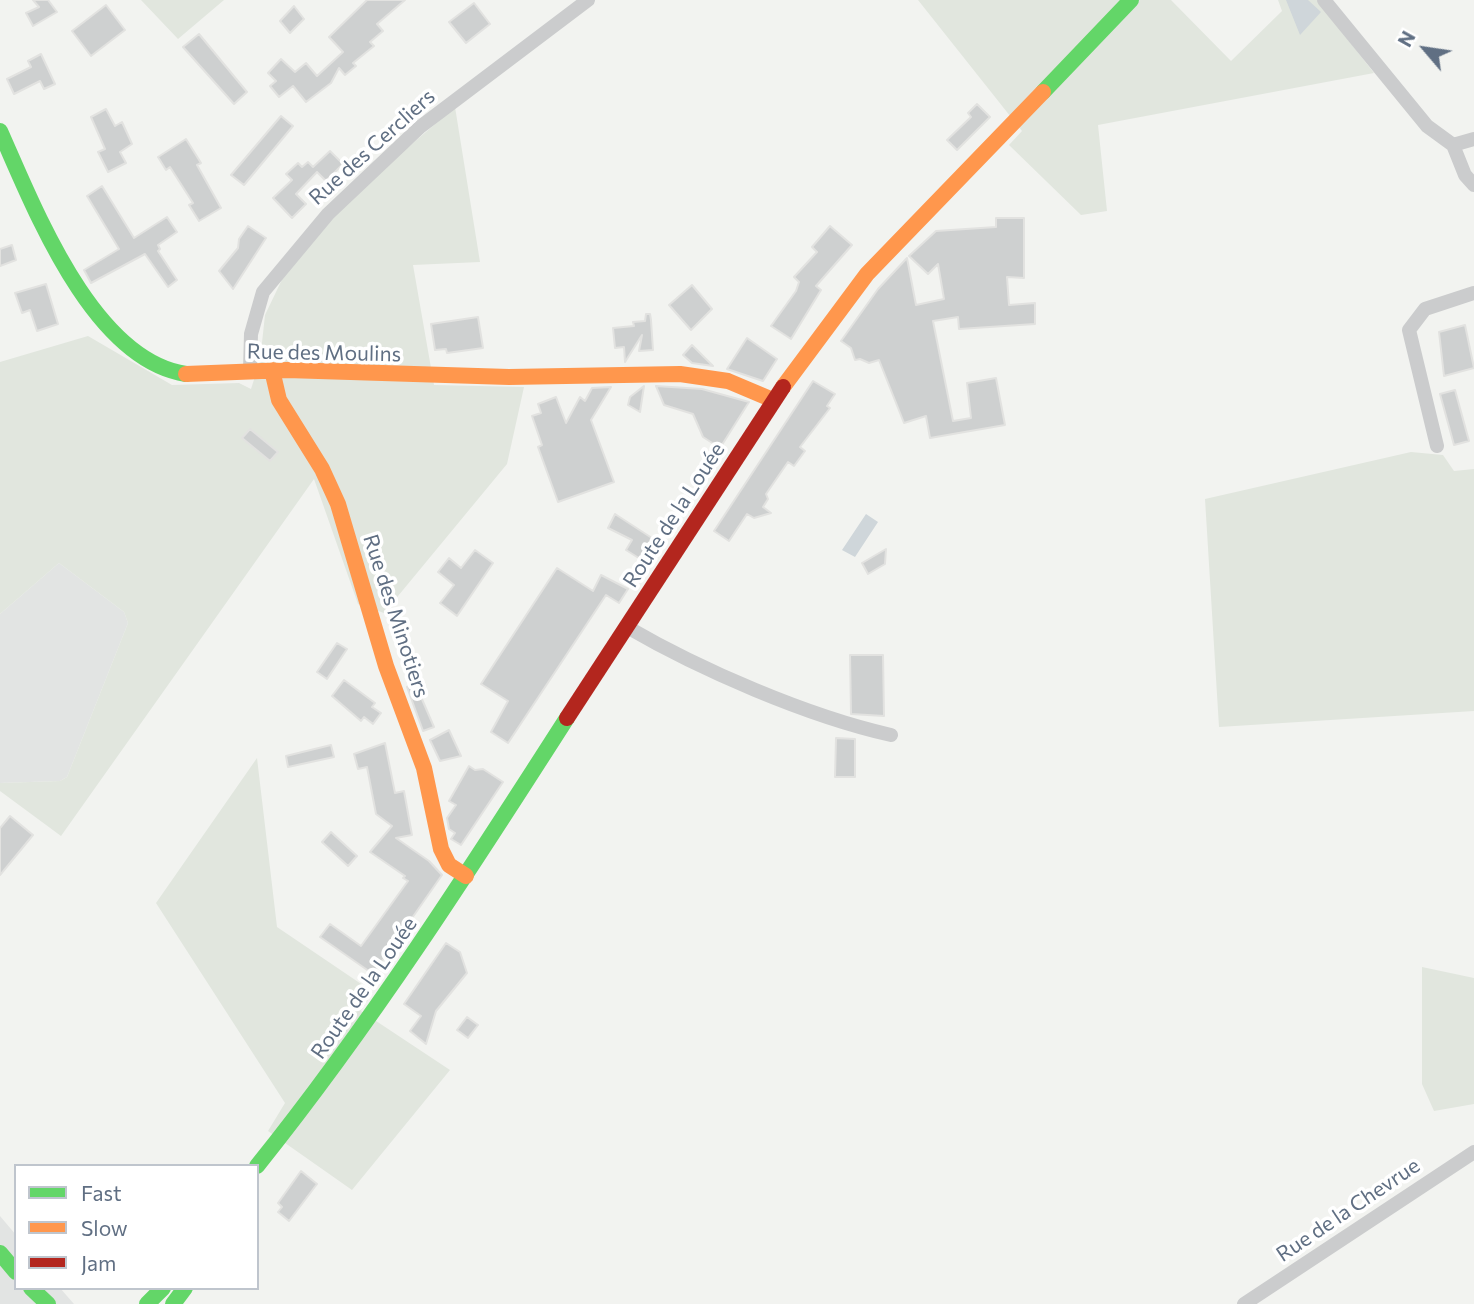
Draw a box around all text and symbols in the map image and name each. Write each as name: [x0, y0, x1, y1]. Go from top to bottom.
north arrow: [1390, 14, 1460, 84]
text: N: [1393, 27, 1420, 50]
street label: Rue des Cercliers: [304, 84, 440, 210]
street label: Rue des Moulins: [247, 339, 401, 367]
street label: Route de la Louée: [618, 438, 730, 592]
street label: Rue des Minotiers: [358, 531, 434, 701]
street label: Route de la Louée: [306, 912, 422, 1064]
street label: Rue de la Chevrue: [1272, 1153, 1424, 1267]
legend: [14, 1164, 259, 1290]
text: Fast: [81, 1180, 122, 1205]
text: Slow: [81, 1215, 128, 1240]
text: Jam: [81, 1250, 116, 1275]

